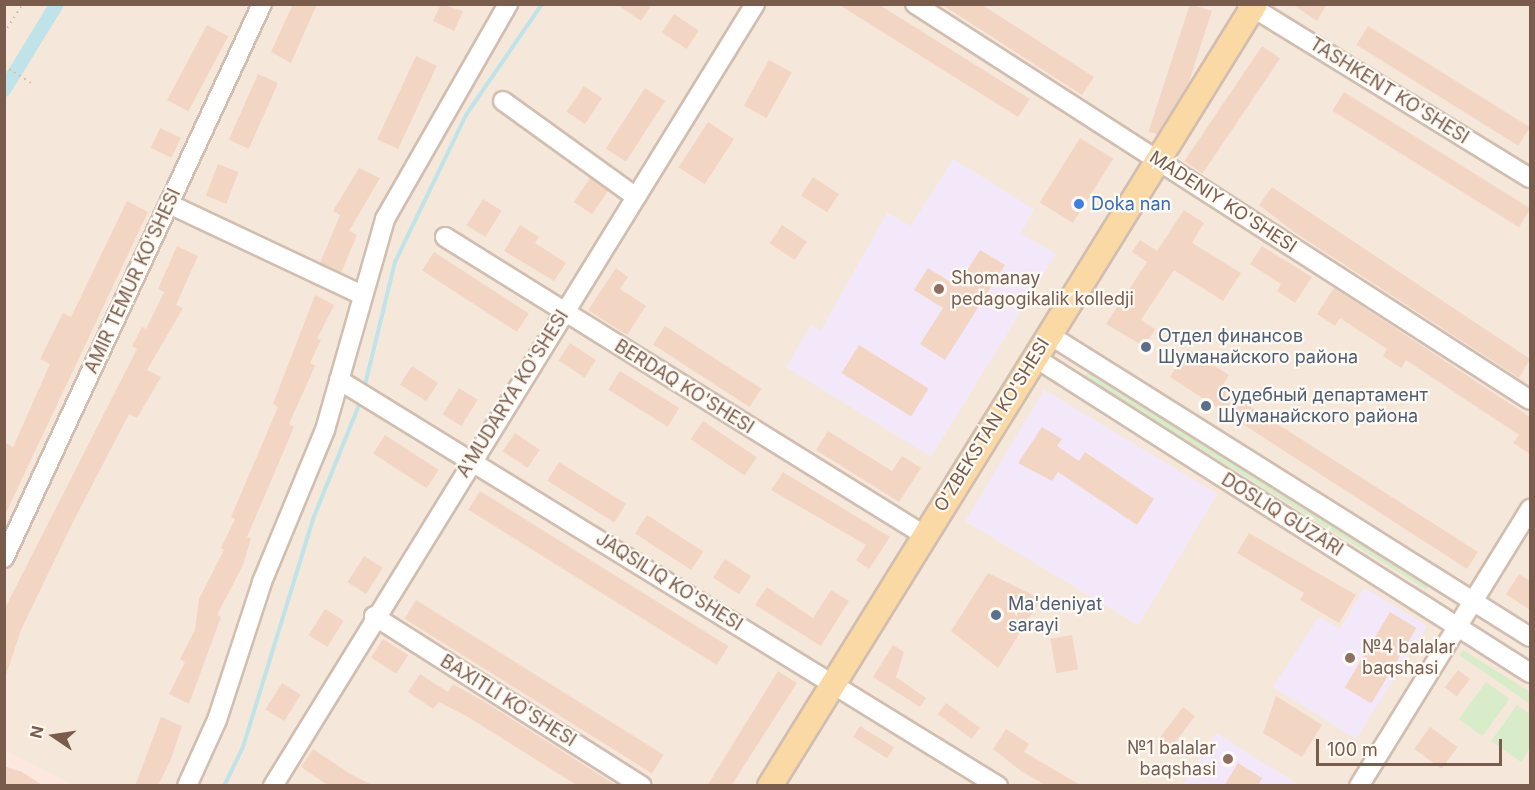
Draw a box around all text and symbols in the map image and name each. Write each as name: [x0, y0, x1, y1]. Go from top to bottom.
street label: TASHKENT KO'SHESI: [1306, 33, 1472, 149]
street label: MADENIY KO'SHESI: [1145, 146, 1301, 258]
street label: AMIR TEMUR KO'SHESI: [81, 185, 185, 377]
place label: Doka nan: [1091, 193, 1171, 215]
marker: Doka nan: [1072, 197, 1086, 211]
place label: Shomanay pedagogikalik kolledji: [951, 268, 1134, 310]
marker: Shomanay pedagogikalik kolledji: [932, 282, 946, 296]
street label: A'MUDARYA KO'SHESI: [453, 306, 573, 482]
place label: Отдел финансов Шуманайского района: [1158, 326, 1358, 368]
street label: O'ZBEKSTAN KO'SHESI: [930, 334, 1054, 516]
street label: BERDAQ KO'SHESI: [610, 335, 758, 439]
marker: Отдел финансов Шуманайского района: [1139, 340, 1153, 354]
place label: Судебный департамент Шуманайского района: [1218, 385, 1428, 428]
marker: Судебный департамент Шуманайского района: [1199, 399, 1213, 413]
street label: DOSLIQ GÚZARI: [1217, 469, 1347, 561]
street label: JAQSILIQ KO'SHESI: [592, 528, 746, 636]
place label: Ma'deniyat sarayi: [1008, 594, 1102, 636]
marker: Ma'deniyat sarayi: [989, 608, 1003, 622]
place label: №4 balalar baqshasi: [1362, 637, 1455, 680]
street label: BAXITLI KO'SHESI: [436, 651, 580, 751]
marker: №4 balalar baqshasi: [1343, 651, 1357, 665]
north arrow: [24, 706, 84, 766]
text: N: [25, 724, 48, 740]
scale bar: [1319, 727, 1505, 765]
place label: №1 balalar baqshasi: [1127, 738, 1216, 780]
text: 100 m: [1327, 739, 1378, 760]
marker: №1 balalar baqshasi: [1221, 752, 1235, 766]

